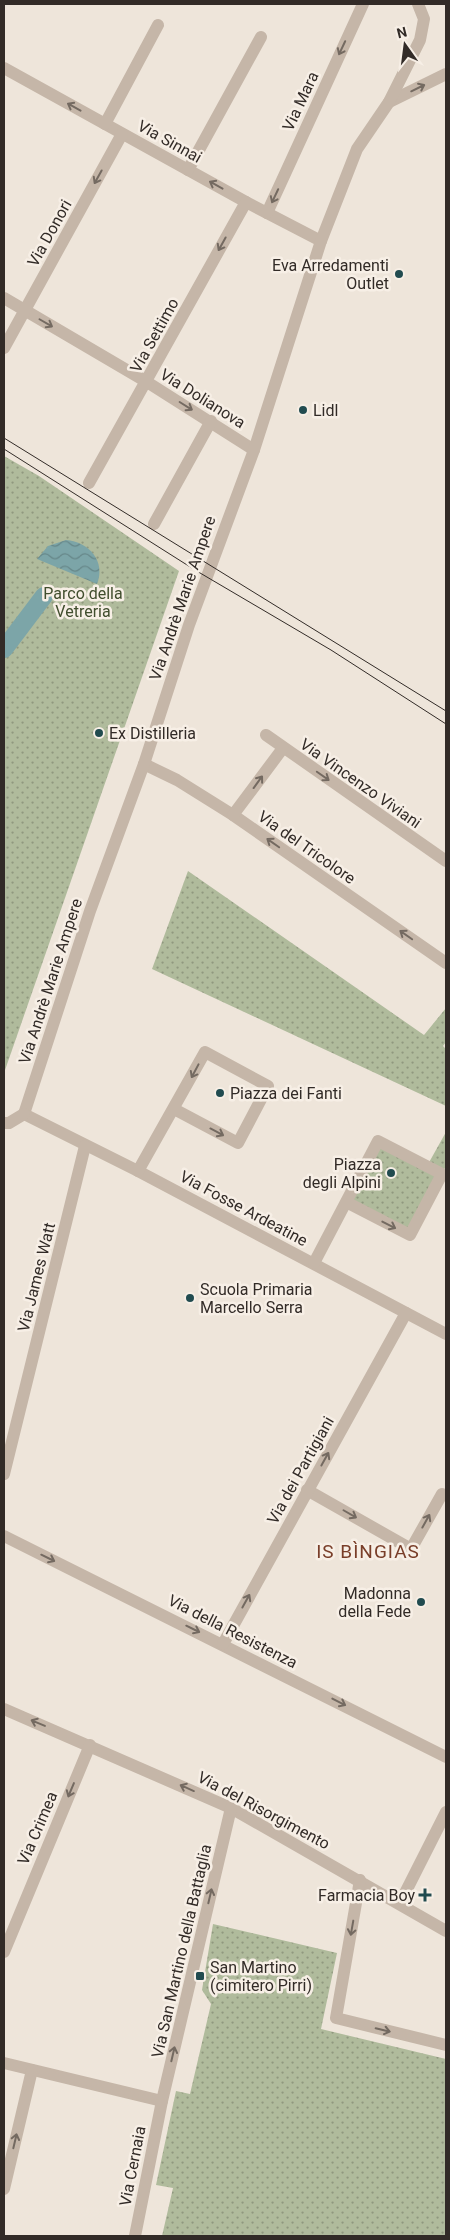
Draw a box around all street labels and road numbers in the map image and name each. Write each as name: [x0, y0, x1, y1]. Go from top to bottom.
street label: Via Mara: [278, 69, 322, 134]
street label: Via Sinnai: [134, 116, 205, 167]
street label: Via Donori: [23, 196, 76, 270]
street label: Via Settimo: [126, 295, 183, 376]
street label: Via Dolianova: [157, 365, 249, 432]
street label: Via Andrè Marie Ampere: [145, 513, 220, 683]
street label: Via Vincenzo Viviani: [297, 734, 425, 832]
street label: Via del Tricolore: [254, 807, 359, 888]
street label: Via Andrè Marie Ampere: [15, 896, 86, 1066]
street label: Via Fosse Ardeatine: [177, 1167, 311, 1250]
street label: Via James Watt: [14, 1220, 59, 1334]
street label: Via dei Partigiani: [263, 1413, 338, 1527]
street label: Via della Resistenza: [165, 1591, 301, 1672]
street label: Via del Risorgimento: [194, 1768, 333, 1853]
street label: Via Crimea: [14, 1789, 61, 1868]
street label: Via San Martino della Battaglia: [148, 1842, 215, 2060]
street label: Via Cernaia: [115, 2124, 150, 2208]

